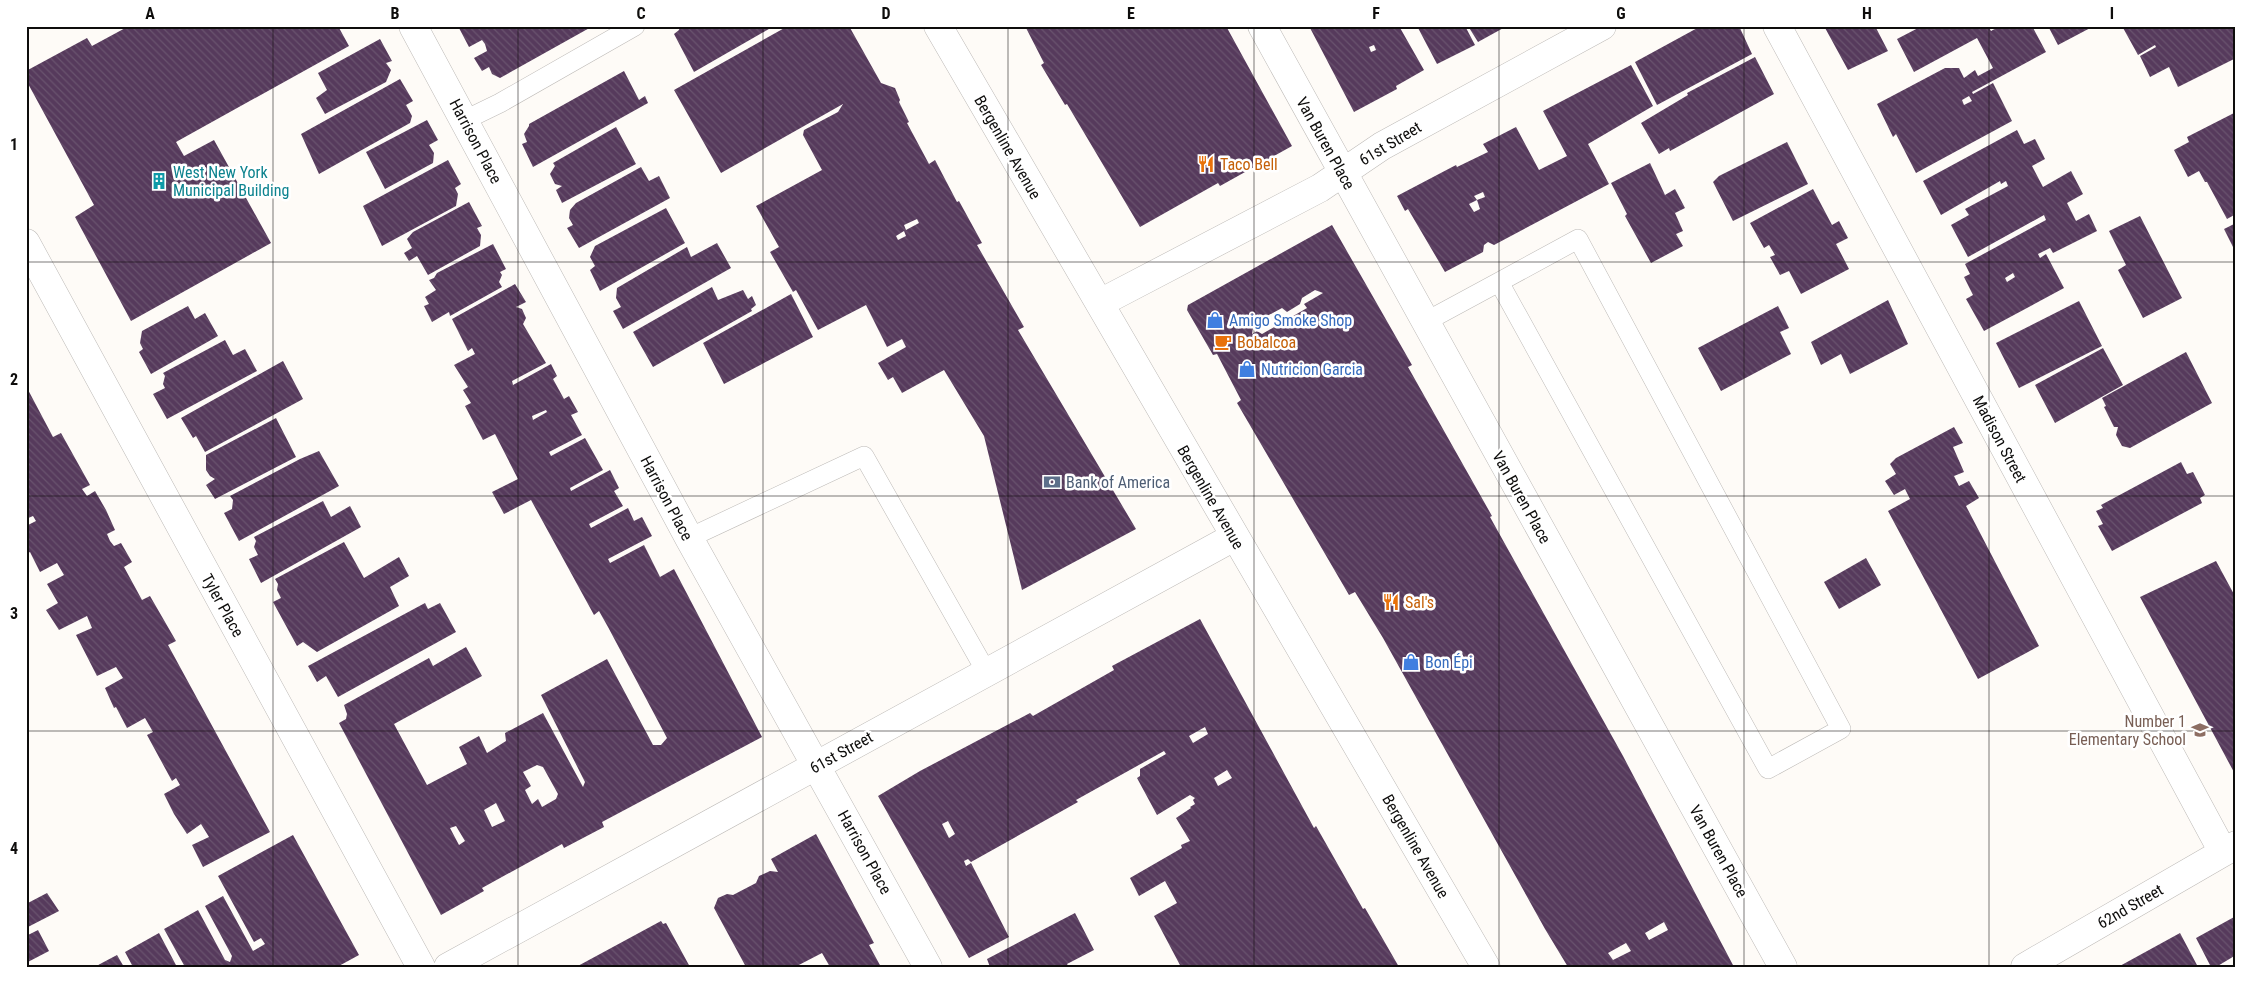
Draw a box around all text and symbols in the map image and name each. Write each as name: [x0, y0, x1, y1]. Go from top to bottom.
text: A: [145, 4, 155, 23]
text: B: [391, 4, 400, 23]
text: C: [636, 4, 646, 23]
text: D: [881, 4, 891, 23]
text: E: [1127, 4, 1135, 23]
text: F: [1372, 4, 1380, 23]
text: G: [1616, 4, 1626, 23]
text: H: [1862, 4, 1872, 23]
text: I: [2110, 4, 2114, 23]
street label: Bergenline Avenue: [970, 92, 1045, 202]
street label: Van Buren Place: [1292, 94, 1359, 193]
street label: Harrison Place: [445, 96, 506, 187]
street label: 61st Street: [1356, 117, 1425, 169]
text: 1: [10, 135, 18, 154]
restaurant icon: Taco Bell: [1196, 154, 1216, 174]
place label: Taco Bell: [1220, 155, 1278, 174]
place label: West New York Municipal Building: [173, 163, 289, 200]
building icon: West New York Municipal Building: [149, 171, 169, 191]
shop icon: Amigo Smoke Shop: [1205, 310, 1225, 330]
place label: Amigo Smoke Shop: [1229, 311, 1352, 330]
cafe icon: Bobalcoa: [1213, 332, 1233, 352]
place label: Bobalcoa: [1237, 333, 1296, 352]
shop icon: Nutricion Garcia: [1237, 359, 1257, 379]
place label: Nutricion Garcia: [1261, 360, 1363, 379]
text: 2: [10, 370, 18, 389]
street label: Madison Street: [1969, 393, 2031, 486]
street label: Bergenline Avenue: [1173, 442, 1248, 552]
street label: Van Buren Place: [1488, 448, 1555, 547]
street label: Harrison Place: [636, 453, 697, 544]
bank icon: Bank of America: [1042, 472, 1062, 492]
place label: Bank of America: [1066, 473, 1170, 492]
street label: Tyler Place: [197, 570, 248, 640]
restaurant icon: Sal's: [1381, 592, 1401, 612]
place label: Sal's: [1405, 593, 1434, 612]
text: 3: [10, 604, 18, 623]
shop icon: Bon Épi: [1401, 652, 1421, 672]
place label: Bon Épi: [1425, 653, 1473, 672]
place label: Number 1 Elementary School: [2069, 712, 2186, 749]
school or university icon: Number 1 Elementary School: [2190, 720, 2210, 740]
street label: 61st Street: [806, 727, 876, 777]
street label: Bergenline Avenue: [1378, 791, 1453, 901]
street label: Van Buren Place: [1685, 802, 1752, 901]
street label: Harrison Place: [834, 807, 895, 897]
text: 4: [10, 839, 18, 858]
street label: 62nd Street: [2094, 880, 2167, 933]

